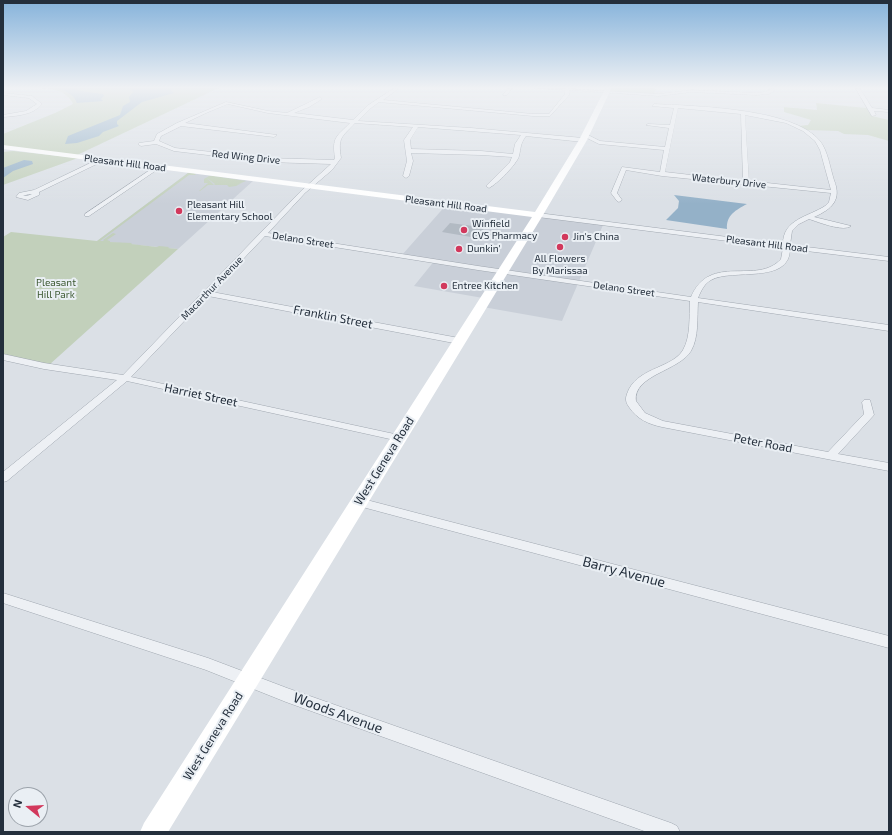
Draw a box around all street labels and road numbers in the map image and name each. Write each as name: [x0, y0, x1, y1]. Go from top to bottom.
street label: Red Wing Drive: [211, 147, 281, 167]
street label: Pleasant Hill Road: [83, 152, 167, 174]
street label: Waterbury Drive: [691, 171, 767, 191]
street label: Pleasant Hill Road: [404, 193, 488, 215]
street label: Delano Street: [271, 229, 335, 251]
street label: Pleasant Hill Road: [725, 233, 809, 255]
street label: Macarthur Avenue: [179, 254, 245, 322]
street label: Delano Street: [592, 279, 656, 299]
street label: Franklin Street: [292, 302, 374, 332]
street label: Harriet Street: [163, 380, 239, 410]
street label: West Geneva Road: [351, 414, 417, 508]
street label: Peter Road: [732, 430, 794, 456]
street label: Barry Avenue: [581, 553, 667, 591]
street label: West Geneva Road: [180, 689, 246, 783]
street label: Woods Avenue: [291, 689, 385, 737]

